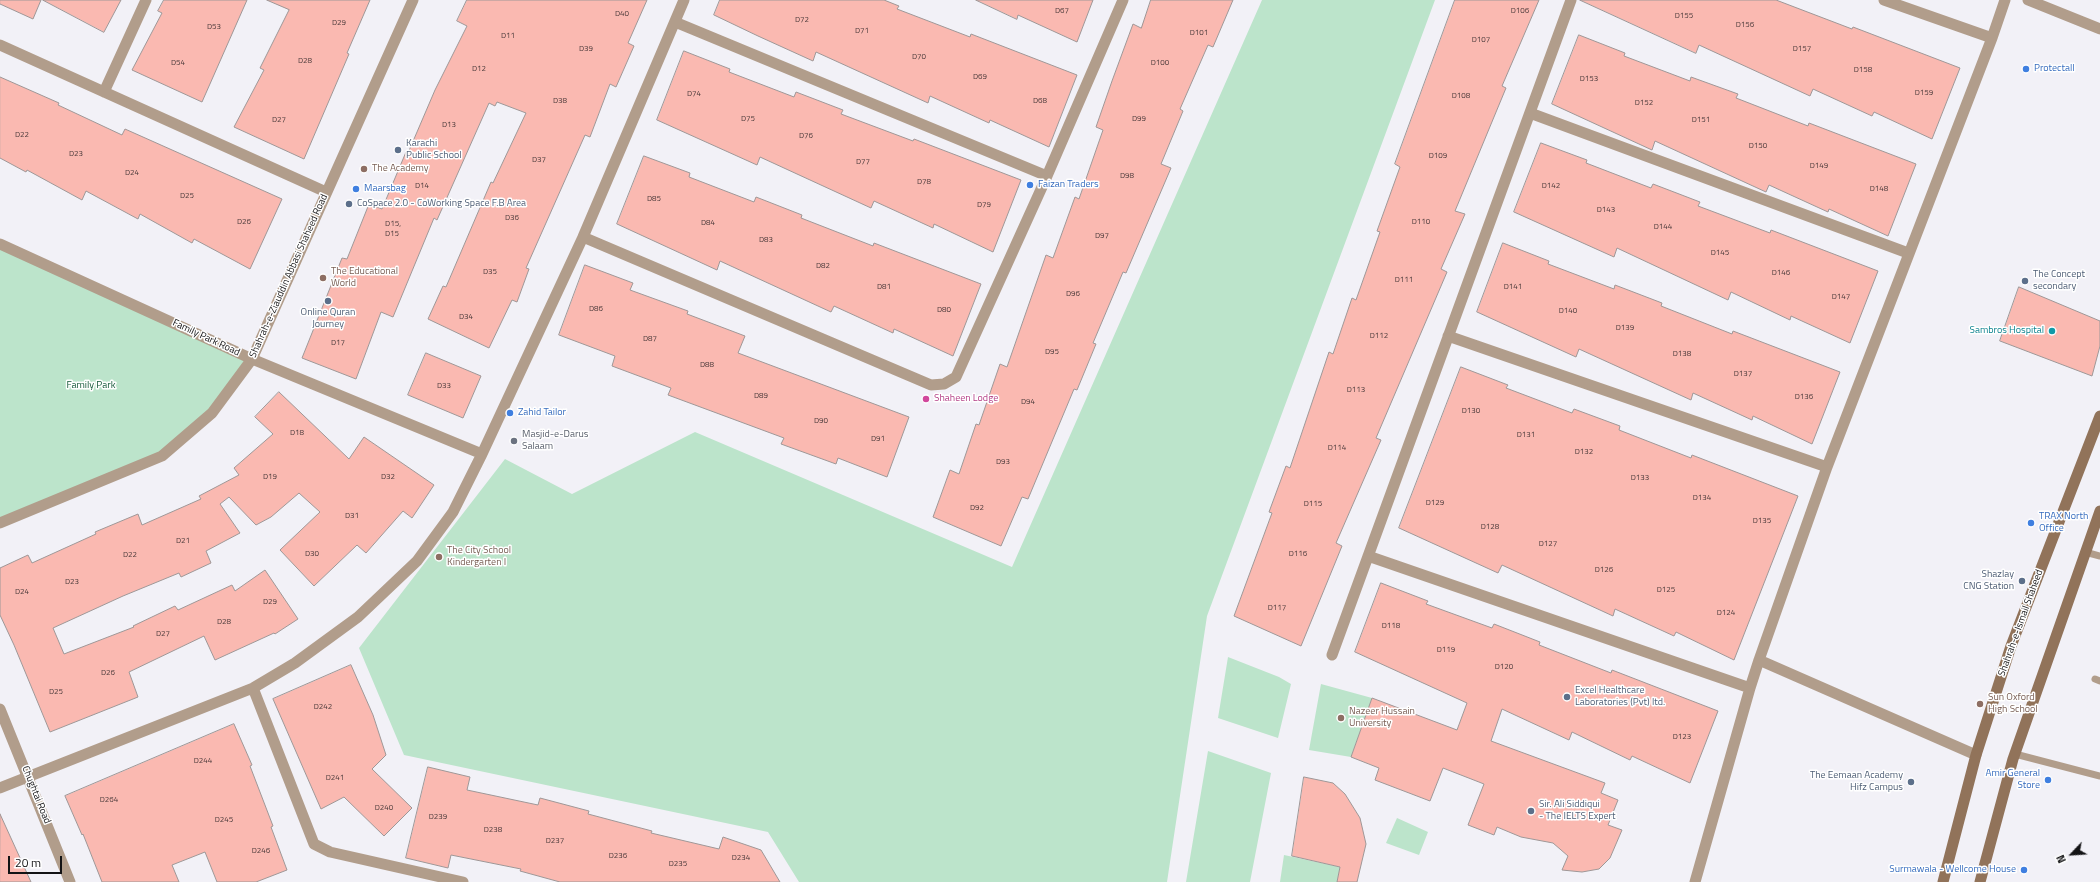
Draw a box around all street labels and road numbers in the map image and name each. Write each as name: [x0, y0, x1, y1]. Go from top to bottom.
street label: Shahrah-e-Ziauddin Abbasi Shaheed Road: [247, 192, 331, 360]
street label: Family Park Road: [170, 317, 242, 359]
street label: Shahrah-e-Ismail Shaheed: [1996, 568, 2046, 678]
street label: Chughtai Road: [19, 764, 53, 826]

